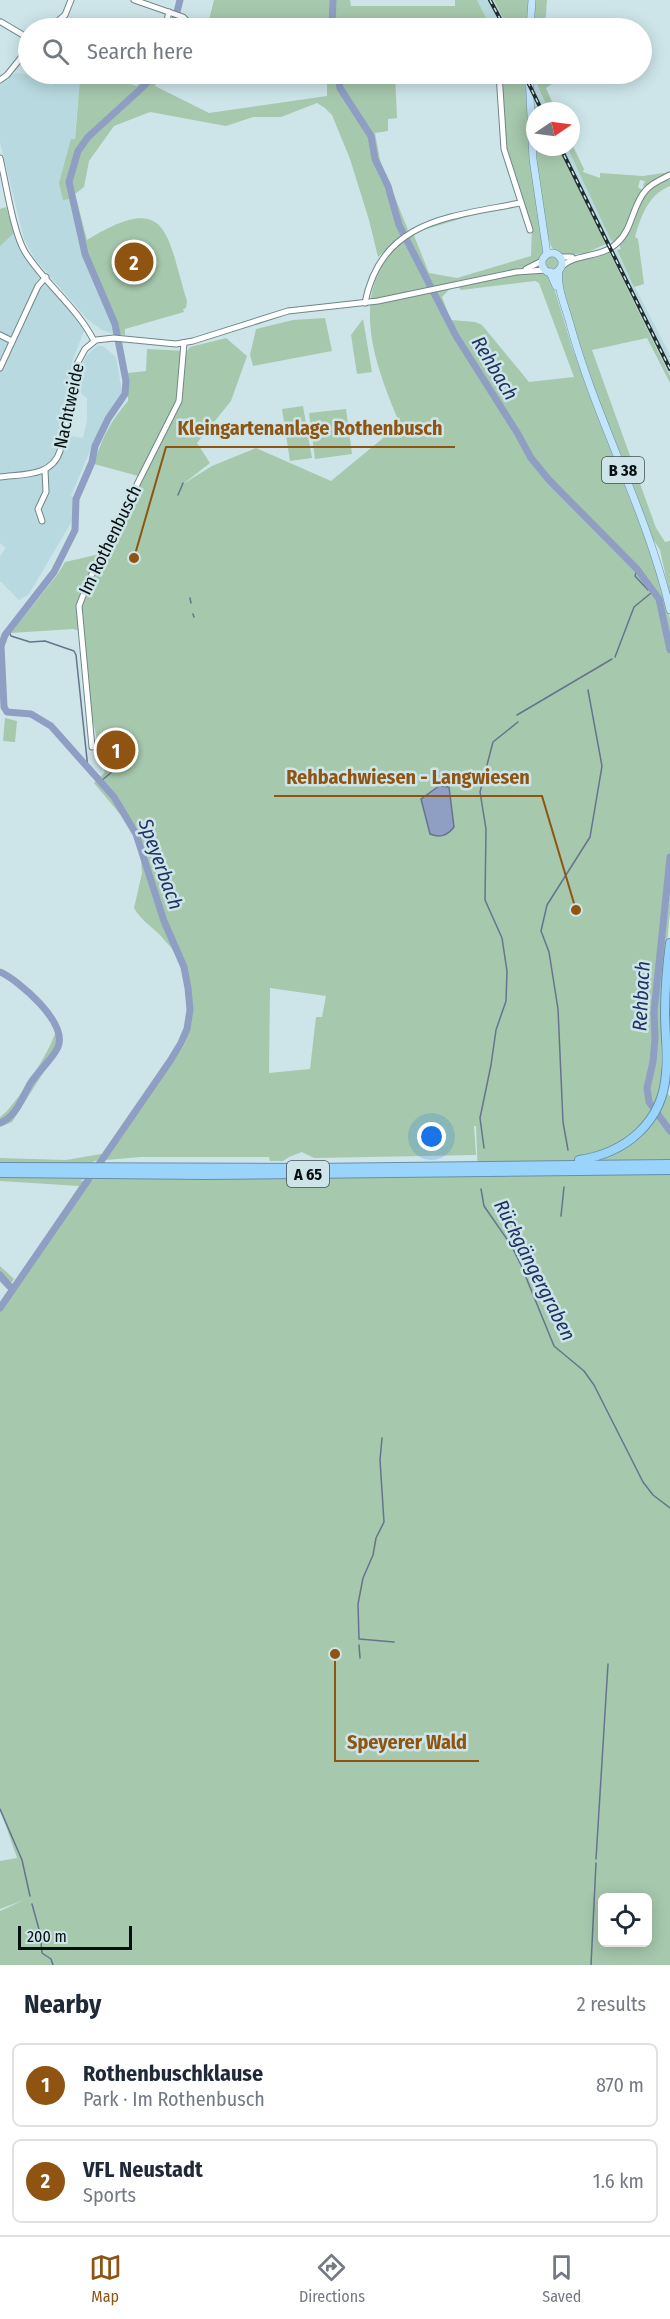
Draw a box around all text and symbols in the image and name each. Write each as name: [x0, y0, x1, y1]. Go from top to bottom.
search box: [18, 18, 652, 84]
icon: search: [39, 35, 72, 68]
text: Search here: [87, 38, 193, 65]
north arrow: [526, 102, 580, 156]
pin: 2: [114, 240, 154, 284]
water label: Rehbach: [467, 332, 523, 404]
street label: Nachtweide: [49, 361, 89, 451]
callout: Kleingartenanlage Rothenbusch: [166, 409, 455, 447]
text: Kleingartenanlage Rothenbusch: [177, 416, 443, 440]
road number: B 38: [602, 457, 644, 483]
street label: Im Rothenbusch: [74, 482, 146, 598]
pin: 1: [96, 728, 136, 772]
callout: Rehbachwiesen - Langwiesen: [274, 758, 542, 796]
text: Rehbachwiesen - Langwiesen: [286, 765, 530, 789]
water label: Speyerbach: [133, 814, 188, 913]
water label: Rehbach: [627, 960, 655, 1032]
your location: [417, 1122, 446, 1151]
road number: A 65: [287, 1161, 329, 1187]
water label: Rückgängergraben: [489, 1196, 581, 1344]
callout: Speyerer Wald: [335, 1723, 479, 1761]
text: Speyerer Wald: [347, 1730, 467, 1754]
map controls: [598, 1893, 652, 1947]
button: locate: [598, 1893, 652, 1947]
scale bar: [18, 1923, 132, 1950]
text: 200 m: [27, 1927, 67, 1946]
text: Nearby: [24, 1989, 101, 2020]
text: 2 results: [577, 1992, 646, 2016]
text: Rothenbuschklause: [83, 2060, 263, 2087]
text: 1: [41, 2073, 50, 2097]
text: 870 m: [596, 2073, 644, 2097]
text: Park · Im Rothenbusch: [83, 2087, 265, 2111]
text: VFL Neustadt: [83, 2156, 203, 2183]
text: 2: [41, 2169, 50, 2193]
text: 1.6 km: [593, 2169, 644, 2193]
text: Sports: [83, 2183, 136, 2207]
tab: Map: [89, 2251, 122, 2306]
tab: Directions: [299, 2251, 365, 2306]
tab: Saved: [542, 2251, 581, 2306]

